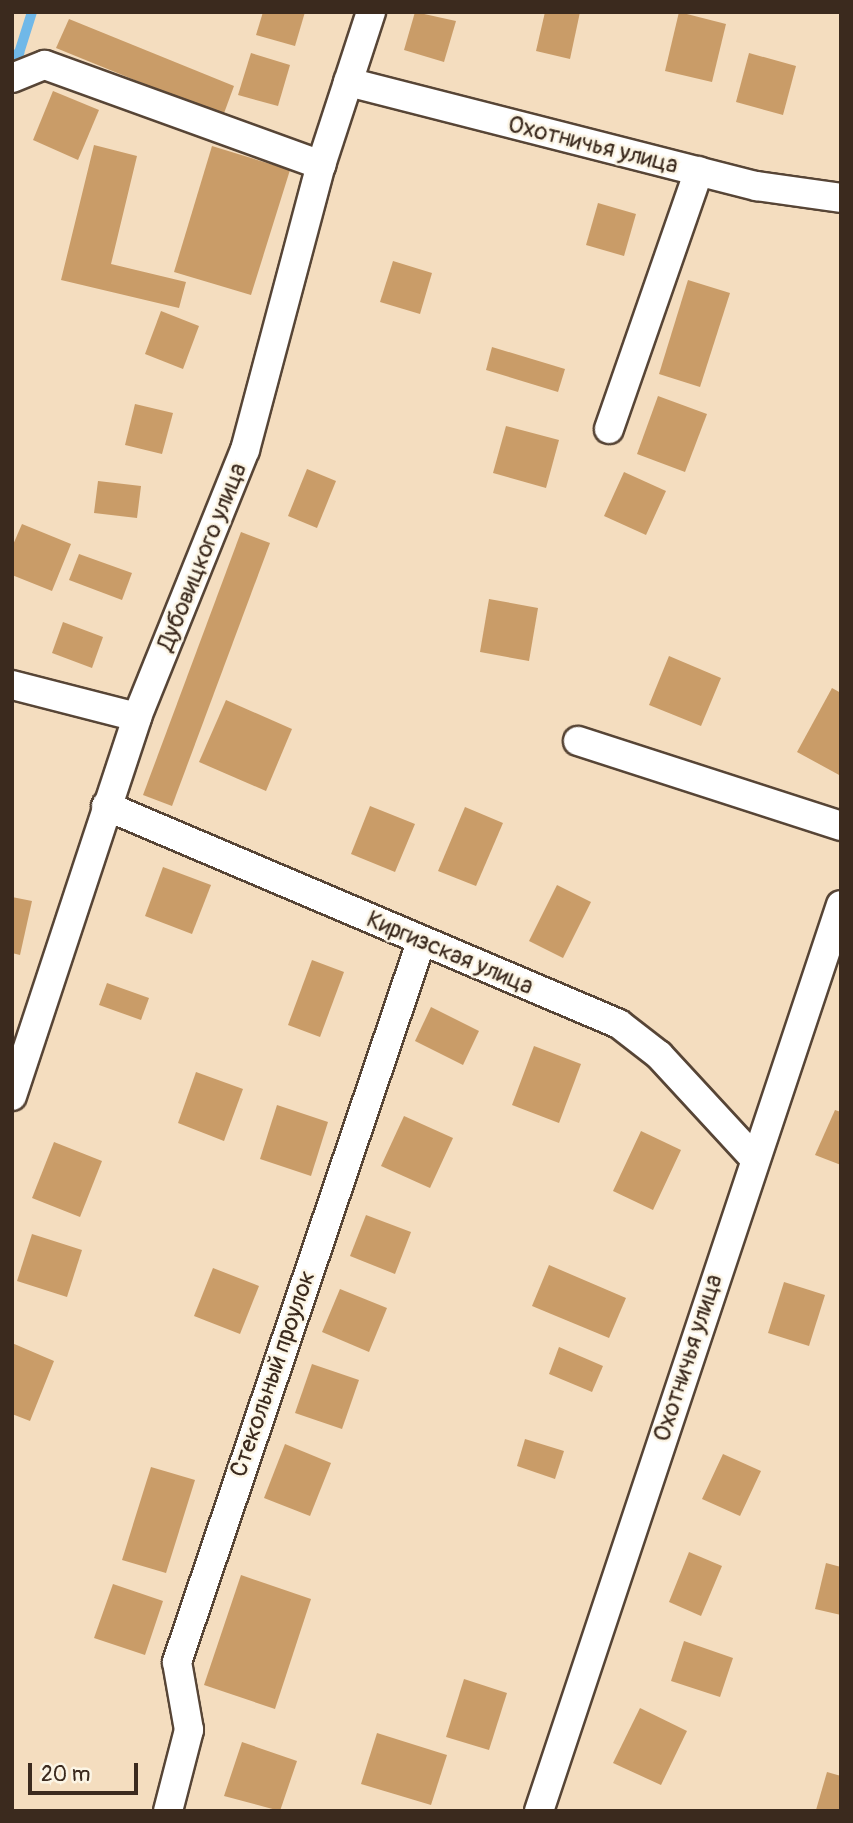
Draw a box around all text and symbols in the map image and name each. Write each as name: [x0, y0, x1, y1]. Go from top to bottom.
street label: Охотничья улица: [505, 110, 681, 180]
street label: Дубовицкого улица: [151, 459, 253, 655]
street label: Киргизская улица: [362, 905, 538, 1001]
street label: Стекольный проулок: [224, 1267, 322, 1481]
street label: Охотничья улица: [647, 1271, 729, 1445]
scale bar: [32, 1750, 142, 1794]
text: 20 m: [41, 1761, 90, 1788]

